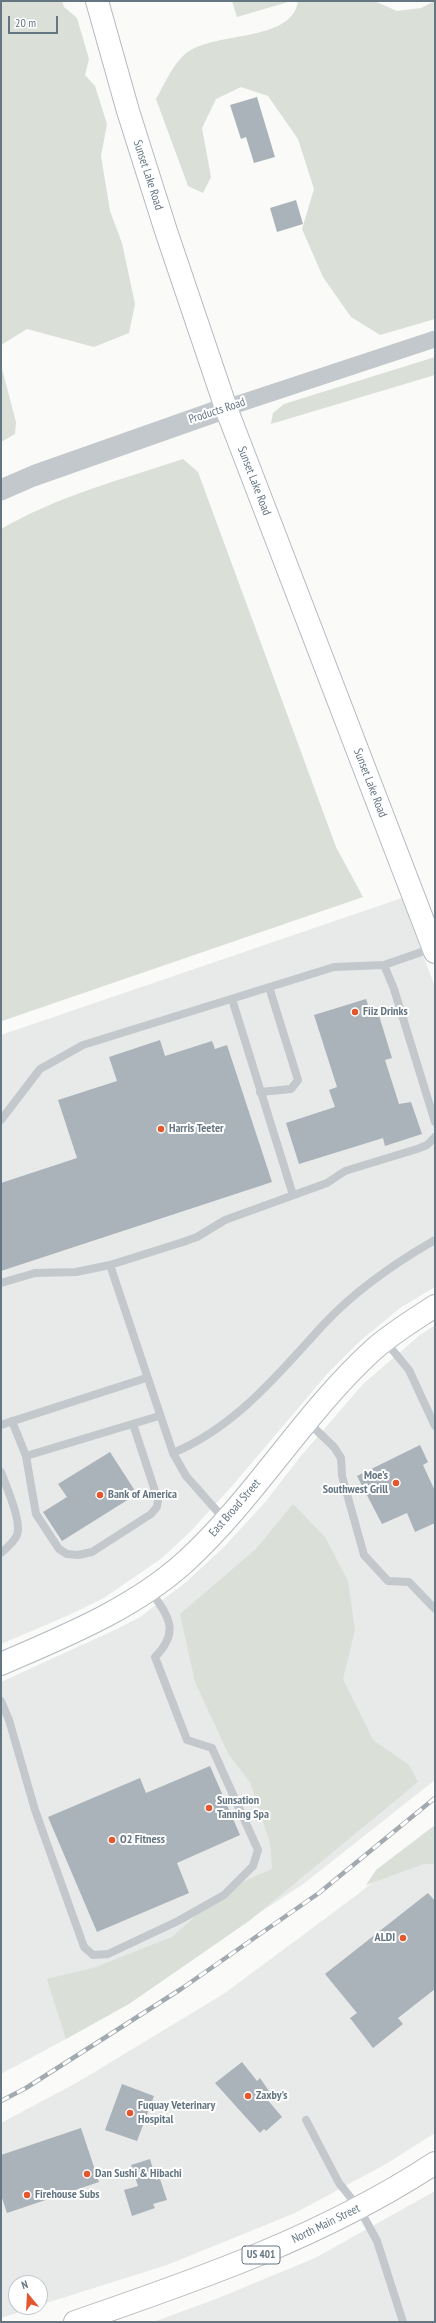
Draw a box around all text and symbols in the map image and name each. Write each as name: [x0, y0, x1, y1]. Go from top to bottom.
scale bar: [10, 8, 60, 34]
text: 20 m: [15, 15, 36, 30]
street label: Sunset Lake Road: [130, 138, 166, 212]
street label: Products Road: [187, 395, 247, 427]
street label: Sunset Lake Road: [234, 445, 274, 517]
street label: Sunset Lake Road: [350, 747, 390, 819]
place label: Fiiz Drinks: [363, 1005, 408, 1019]
marker: Fiiz Drinks: [350, 1007, 360, 1017]
place label: Harris Teeter: [169, 1122, 224, 1136]
marker: Harris Teeter: [156, 1124, 166, 1134]
place label: Moe's Southwest Grill: [323, 1469, 388, 1497]
street label: East Broad Street: [206, 1476, 264, 1540]
marker: Moe's Southwest Grill: [391, 1478, 401, 1488]
place label: Bank of America: [108, 1488, 177, 1502]
marker: Bank of America: [95, 1490, 105, 1500]
place label: Sunsation Tanning Spa: [217, 1794, 269, 1822]
marker: Sunsation Tanning Spa: [204, 1803, 214, 1813]
place label: O2 Fitness: [120, 1833, 165, 1847]
marker: O2 Fitness: [107, 1835, 117, 1845]
place label: ALDI: [375, 1931, 395, 1945]
marker: ALDI: [398, 1933, 408, 1943]
place label: Zaxby's: [256, 2089, 288, 2103]
marker: Zaxby's: [243, 2091, 253, 2101]
place label: Fuquay Veterinary Hospital: [138, 2099, 215, 2127]
marker: Fuquay Veterinary Hospital: [125, 2108, 135, 2118]
place label: Dan Sushi & Hibachi: [95, 2167, 182, 2181]
marker: Dan Sushi & Hibachi: [82, 2169, 92, 2179]
place label: Firehouse Subs: [35, 2188, 99, 2202]
marker: Firehouse Subs: [22, 2190, 32, 2200]
street label: North Main Street: [290, 2201, 362, 2247]
road number: US 401: [242, 2246, 280, 2264]
north arrow: [8, 2275, 48, 2315]
text: N: [20, 2277, 30, 2292]

